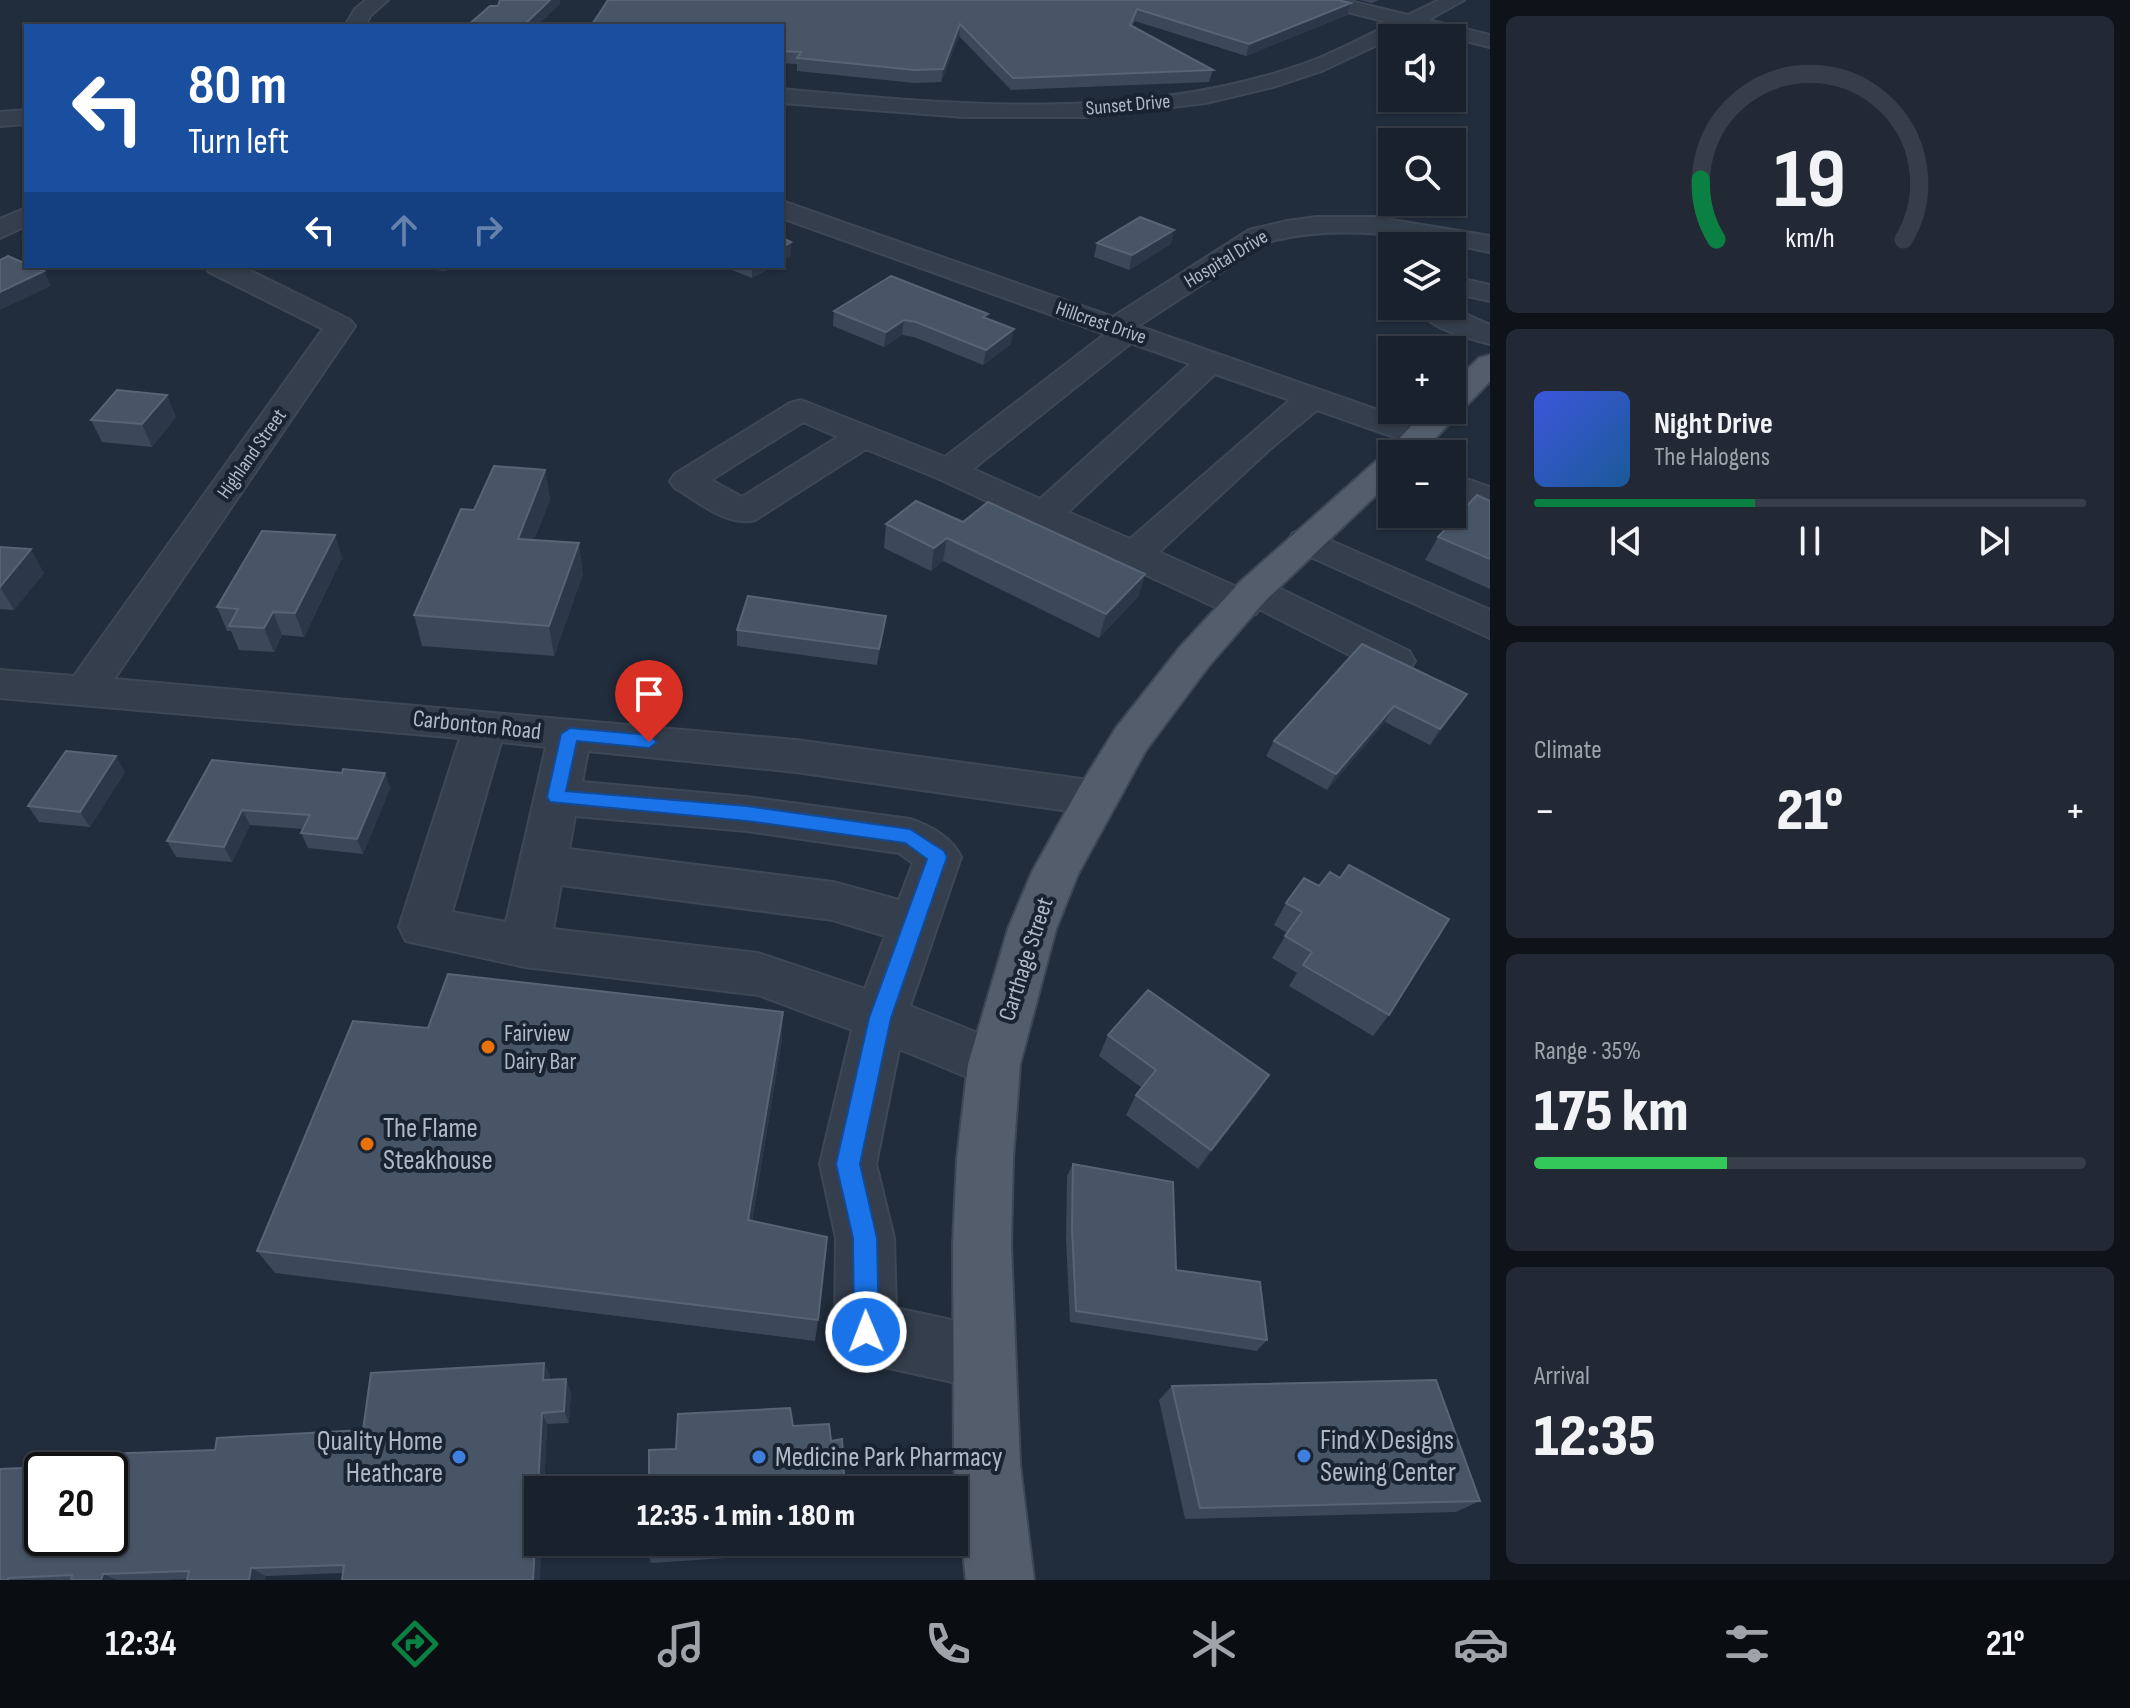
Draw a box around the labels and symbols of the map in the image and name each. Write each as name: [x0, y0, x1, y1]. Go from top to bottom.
street label: Sunset Drive: [1085, 89, 1171, 121]
street label: Hospital Drive: [1180, 225, 1272, 293]
street label: Hillcrest Drive: [1053, 296, 1149, 350]
street label: Highland Street: [212, 404, 292, 504]
pin: [615, 660, 683, 742]
street label: Carbonton Road: [411, 704, 543, 746]
street label: Carthage Street: [992, 894, 1060, 1024]
place label: Fairview Dairy Bar: [504, 1019, 576, 1076]
marker: Fairview Dairy Bar: [479, 1038, 497, 1056]
place label: The Flame Steakhouse: [383, 1112, 493, 1177]
marker: The Flame Steakhouse: [358, 1135, 376, 1153]
position arrow: [824, 1290, 908, 1374]
place label: Find X Designs Sewing Center: [1320, 1424, 1456, 1489]
place label: Quality Home Heathcare: [317, 1425, 443, 1490]
place label: Medicine Park Pharmacy: [775, 1441, 1003, 1474]
marker: Find X Designs Sewing Center: [1295, 1447, 1313, 1465]
marker: Quality Home Heathcare: [450, 1448, 468, 1466]
marker: Medicine Park Pharmacy: [750, 1448, 768, 1466]
speed limit sign: 20: [24, 1452, 128, 1556]

